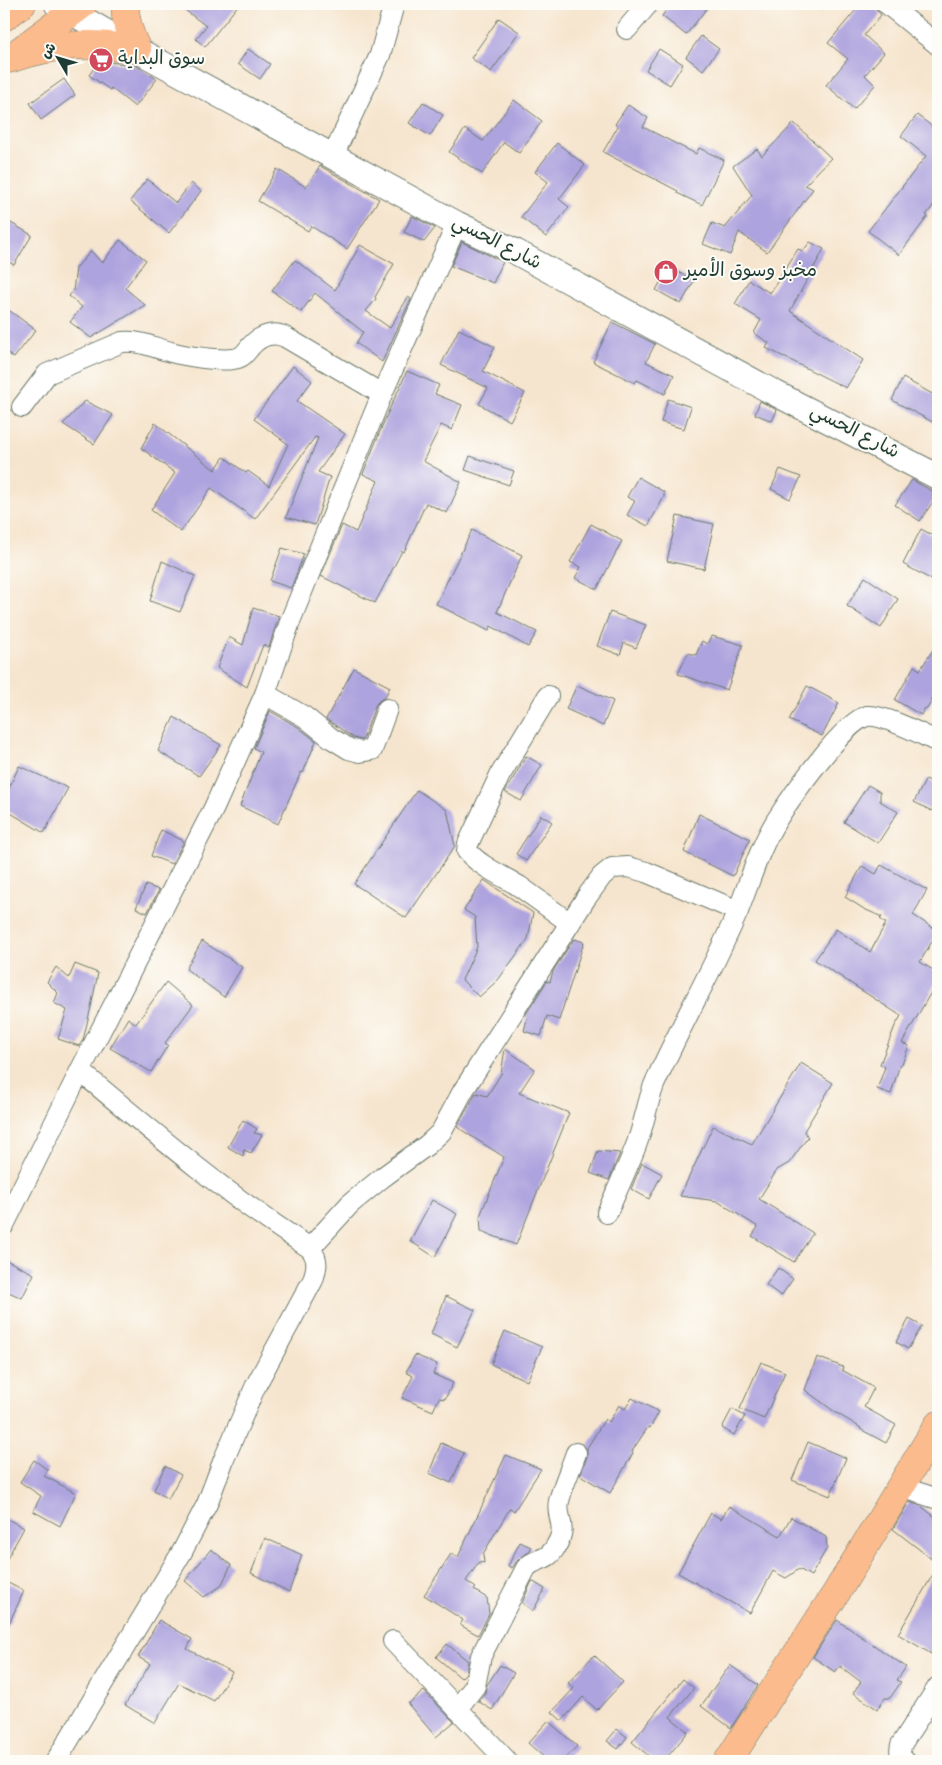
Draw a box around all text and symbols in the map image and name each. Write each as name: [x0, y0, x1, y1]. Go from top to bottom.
north arrow: [32, 32, 82, 82]
text: ش: [38, 40, 61, 63]
supermarket icon: سوق البداية: [88, 47, 114, 73]
place label: سوق البداية: [118, 49, 205, 72]
street label: شارع الحسي: [447, 212, 544, 278]
place label: مخبز وسوق الأمير: [682, 257, 817, 284]
shop icon: مخبز وسوق الأمير: [653, 259, 679, 285]
street label: شارع الحسي: [805, 401, 902, 467]

